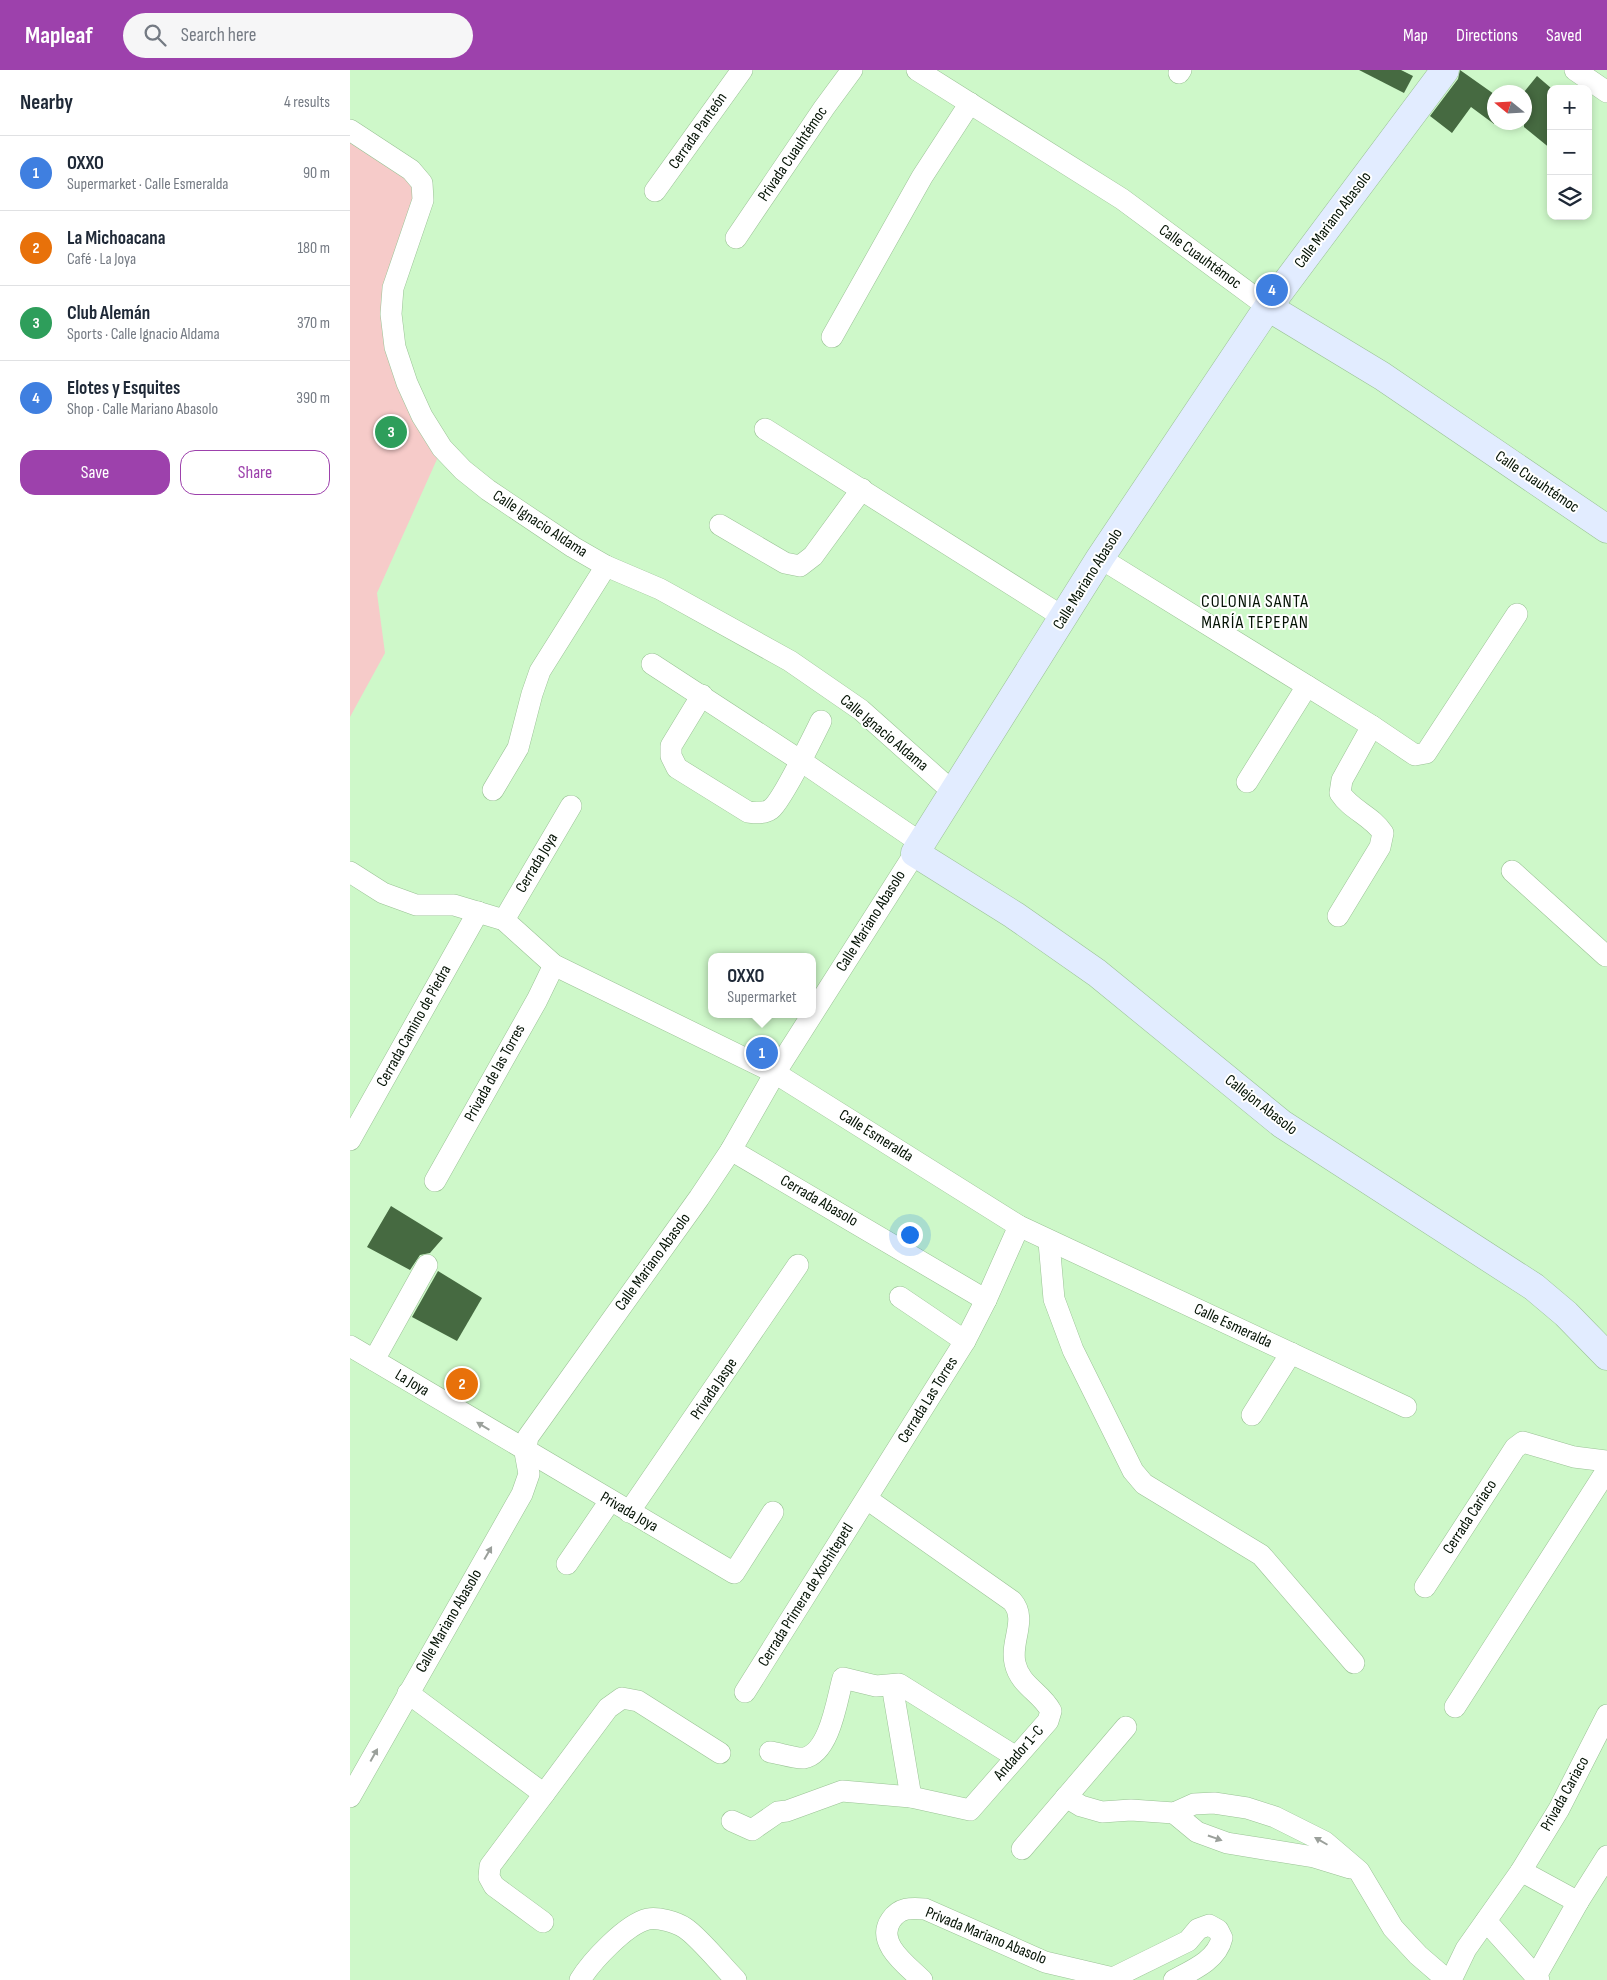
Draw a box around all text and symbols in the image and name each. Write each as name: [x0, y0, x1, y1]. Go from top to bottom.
search box: [123, 13, 473, 58]
text: Mapleaf: [25, 21, 93, 50]
icon: search: [141, 21, 169, 49]
text: Search here: [181, 24, 256, 47]
text: Map: [1403, 25, 1428, 46]
text: Directions: [1456, 25, 1518, 46]
text: Saved: [1546, 25, 1582, 46]
north arrow: [1487, 85, 1532, 130]
map controls: [1547, 85, 1592, 220]
button: +: [1547, 85, 1592, 130]
street label: Cerrada Panteón: [665, 89, 731, 173]
text: Nearby: [20, 90, 73, 115]
text: 4 results: [284, 93, 330, 112]
street label: Privada Cuauhtémoc: [754, 103, 832, 205]
button: −: [1547, 130, 1592, 175]
text: OXXO: [67, 152, 104, 175]
text: 1: [33, 164, 39, 183]
text: 90 m: [303, 164, 330, 183]
street label: Calle Mariano Abasolo: [1291, 168, 1375, 272]
text: Supermarket · Calle Esmeralda: [67, 175, 229, 194]
button: layers: [1547, 175, 1592, 220]
street label: Calle Cuauhtémoc: [1155, 221, 1245, 293]
text: La Michoacana: [67, 227, 166, 250]
text: 2: [32, 239, 40, 258]
text: 180 m: [297, 239, 330, 258]
text: Café · La Joya: [67, 250, 136, 269]
pin: 4: [1256, 271, 1288, 309]
text: Club Alemán: [67, 302, 150, 325]
text: 3: [32, 314, 40, 333]
text: 370 m: [297, 314, 330, 333]
text: Sports · Calle Ignacio Aldama: [67, 325, 220, 344]
text: Elotes y Esquites: [67, 377, 180, 400]
text: 4: [32, 389, 40, 408]
text: 390 m: [296, 389, 330, 408]
text: Shop · Calle Mariano Abasolo: [67, 400, 218, 419]
pin: 3: [375, 413, 407, 451]
street label: Calle Cuauhtémoc: [1491, 447, 1583, 517]
button: Save: [20, 450, 170, 495]
button: Share: [180, 450, 330, 495]
street label: Calle Ignacio Aldama: [489, 486, 591, 562]
street label: Calle Mariano Abasolo: [1049, 525, 1127, 633]
district label: COLONIA SANTA MARÍA TEPEPAN: [1201, 591, 1309, 633]
street label: Calle Ignacio Aldama: [836, 691, 932, 775]
street label: Cerrada Joya: [512, 830, 562, 896]
street label: Calle Mariano Abasolo: [832, 867, 910, 975]
popup: [708, 953, 816, 1018]
street label: Cerrada Camino de Piedra: [373, 962, 455, 1090]
text: OXXO: [727, 965, 764, 988]
text: Supermarket: [727, 988, 797, 1007]
street label: Privada de las Torres: [460, 1021, 530, 1125]
pin: 1: [746, 1034, 778, 1072]
street label: Callejon Abasolo: [1221, 1071, 1301, 1139]
street label: Calle Esmeralda: [835, 1106, 917, 1166]
street label: Cerrada Abasolo: [777, 1171, 861, 1231]
street label: Calle Mariano Abasolo: [611, 1210, 695, 1314]
your location: [897, 1222, 923, 1248]
street label: Calle Esmeralda: [1191, 1300, 1275, 1352]
street label: Cerrada Las Torres: [894, 1353, 962, 1447]
street label: Privada Jaspe: [687, 1355, 741, 1423]
street label: La Joya: [391, 1365, 433, 1401]
pin: 2: [446, 1365, 478, 1403]
one-way arrow: [477, 1422, 490, 1431]
street label: Cerrada Cariaco: [1439, 1476, 1501, 1558]
street label: Privada Joya: [597, 1488, 661, 1536]
street label: Cerrada Primera de Xochitepetl: [754, 1520, 858, 1670]
one-way arrow: [484, 1545, 492, 1560]
street label: Calle Mariano Abasolo: [412, 1566, 486, 1676]
street label: Andador 1-C: [989, 1721, 1048, 1785]
one-way arrow: [369, 1748, 378, 1762]
street label: Privada Cariaco: [1537, 1753, 1593, 1835]
one-way arrow: [1208, 1834, 1223, 1842]
one-way arrow: [1315, 1836, 1328, 1845]
street label: Privada Mariano Abasolo: [923, 1903, 1049, 1969]

